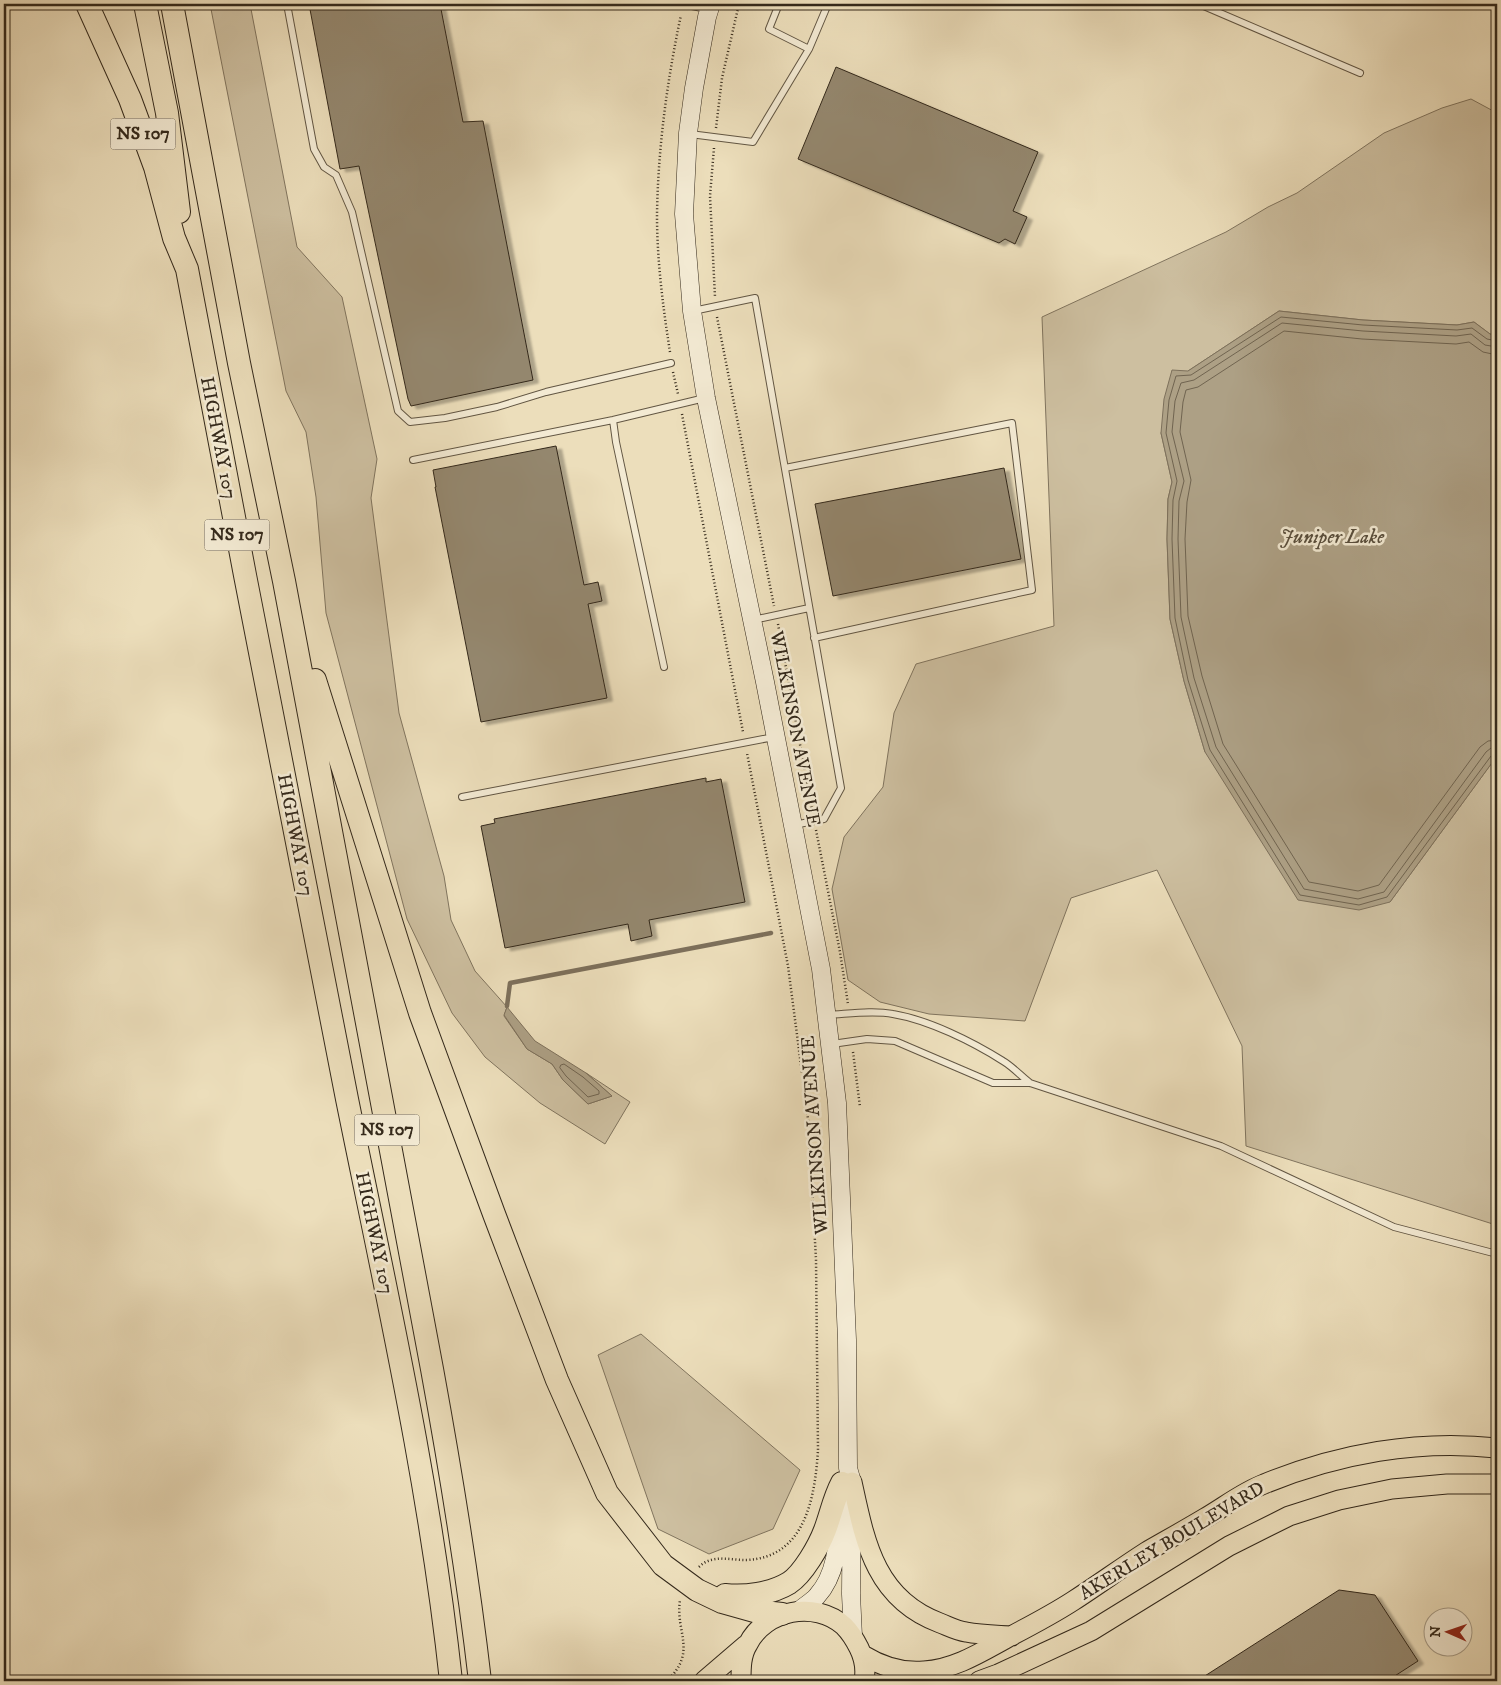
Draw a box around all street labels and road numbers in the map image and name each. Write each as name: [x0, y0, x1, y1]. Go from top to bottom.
road number: NS 107: [110, 118, 176, 150]
street label: HIGHWAY 107: [195, 375, 241, 501]
road number: NS 107: [204, 520, 270, 550]
street label: WILKINSON AVENUE: [765, 628, 825, 829]
street label: HIGHWAY 107: [272, 772, 318, 898]
street label: WILKINSON AVENUE: [797, 1035, 833, 1236]
road number: NS 107: [354, 1114, 420, 1146]
street label: HIGHWAY 107: [350, 1170, 398, 1296]
street label: AKERLEY BOULEVARD: [1075, 1477, 1269, 1605]

